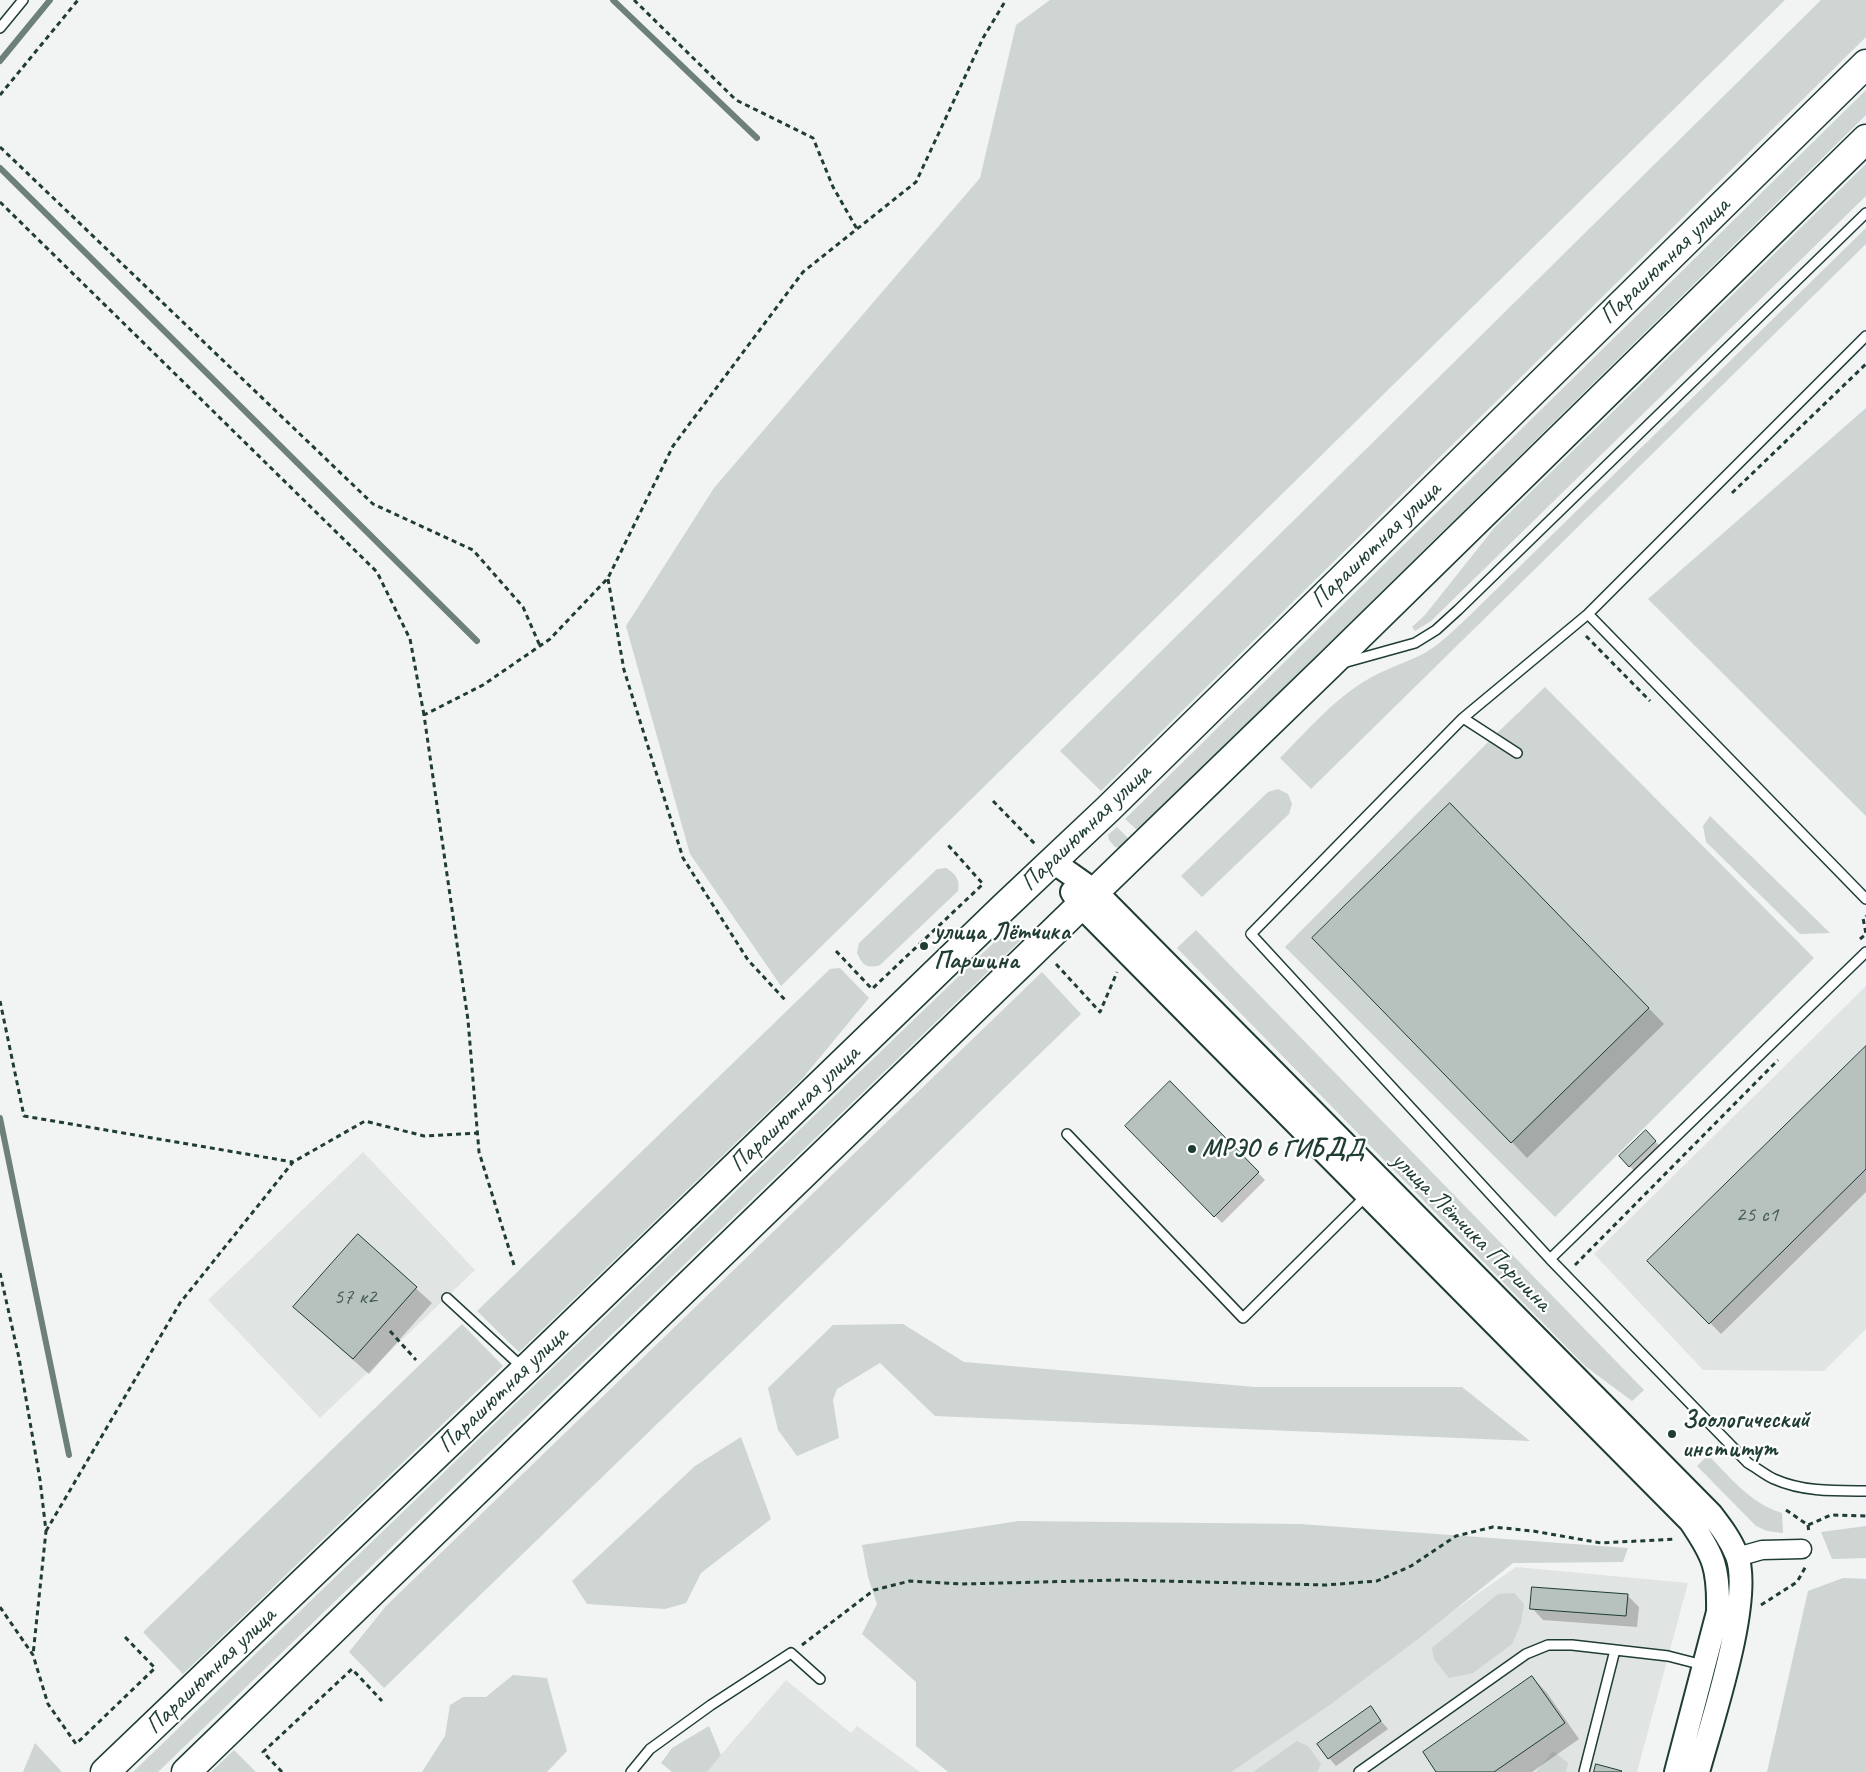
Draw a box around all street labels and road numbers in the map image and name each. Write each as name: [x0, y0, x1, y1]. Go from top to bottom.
street label: Парашютная улица: [1593, 191, 1737, 331]
street label: Парашютная улица: [1304, 475, 1448, 615]
street label: Парашютная улица: [1014, 758, 1158, 898]
street label: Парашютная улица: [723, 1039, 867, 1179]
street label: улица Лётчика Паршина: [1385, 1146, 1557, 1318]
street label: Парашютная улица: [431, 1320, 575, 1460]
street label: Парашютная улица: [139, 1601, 283, 1741]

